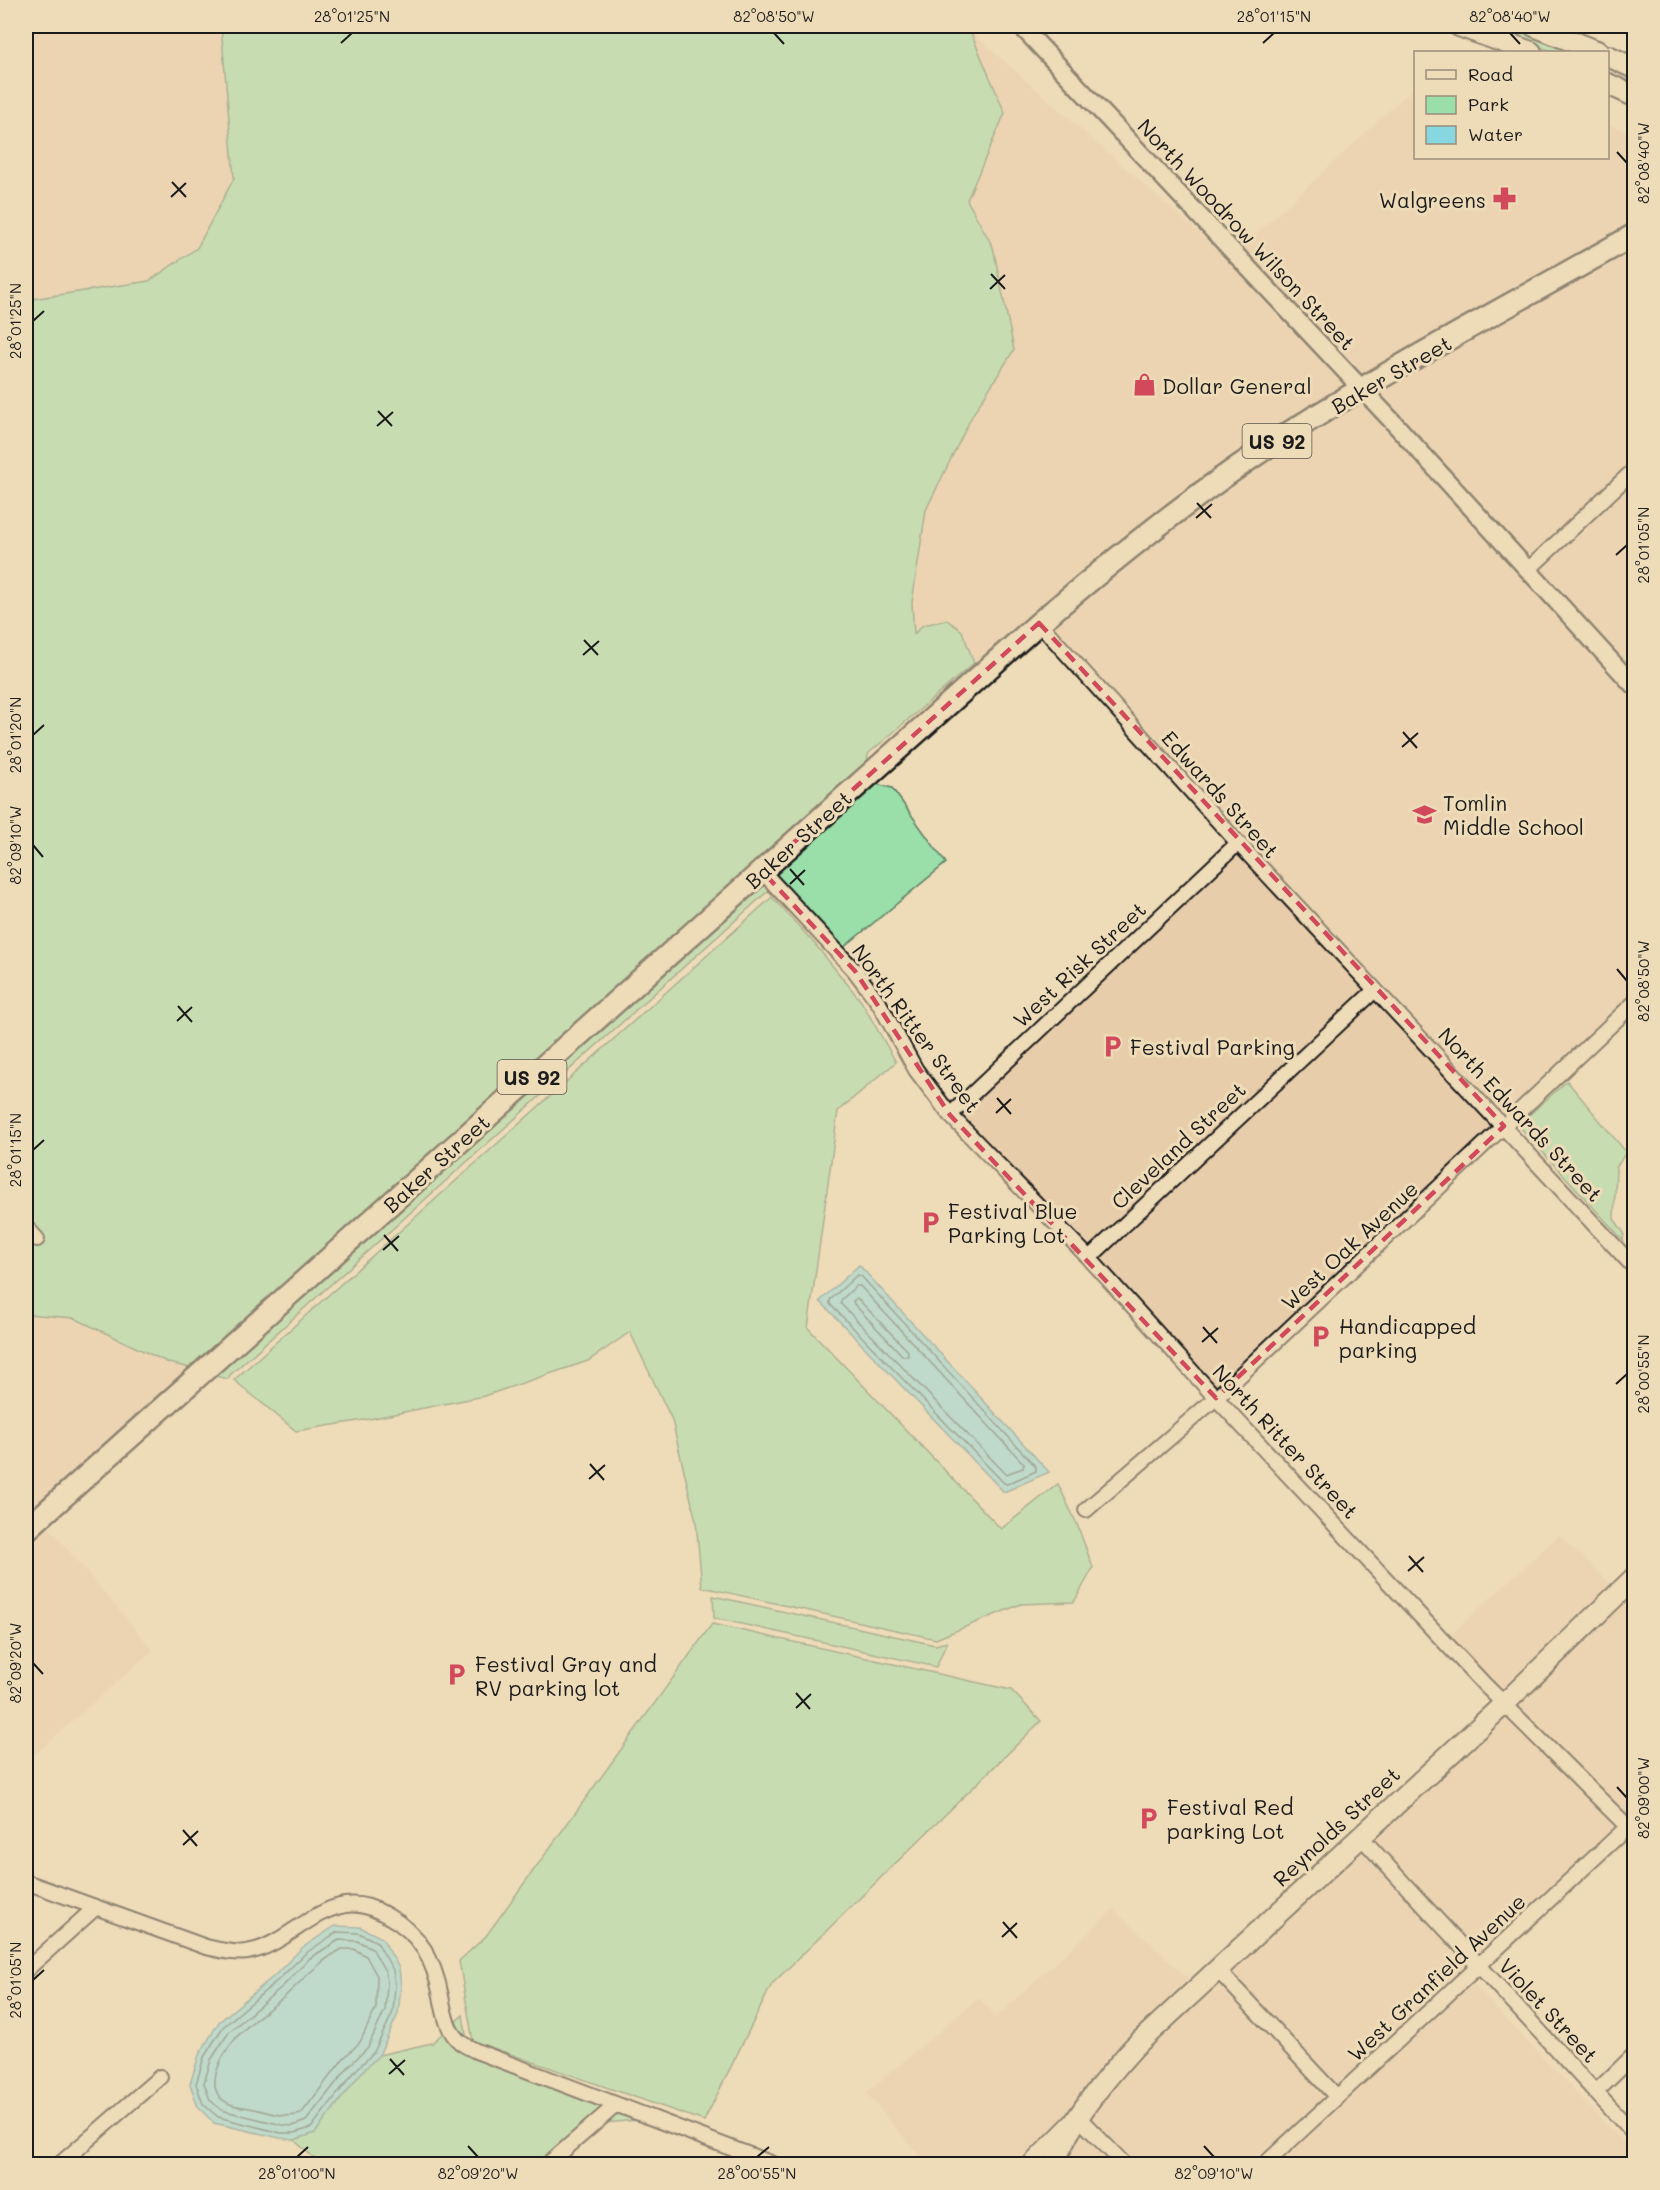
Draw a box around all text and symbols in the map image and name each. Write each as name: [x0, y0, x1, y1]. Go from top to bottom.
text: 28°01'25"N: [314, 6, 390, 26]
text: 82°08'50"W: [733, 6, 815, 26]
text: 28°01'15"N: [1237, 6, 1311, 26]
text: 82°08'40"W: [1469, 6, 1551, 26]
legend: [1414, 51, 1609, 159]
text: Road: [1468, 62, 1513, 86]
text: Park: [1468, 92, 1509, 116]
street label: North Woodrow Wilson Street: [1132, 113, 1362, 355]
text: Water: [1468, 122, 1523, 146]
text: 82°08'40"W: [1633, 122, 1653, 204]
place label: Walgreens: [1379, 186, 1486, 213]
pharmacy icon: Walgreens: [1491, 186, 1517, 212]
text: 28°01'25"N: [5, 283, 25, 359]
street label: Baker Street: [1326, 329, 1456, 419]
shop icon: Dollar General: [1131, 372, 1157, 398]
place label: Dollar General: [1162, 372, 1312, 399]
road number: US 92: [1242, 424, 1312, 458]
text: 28°01'05"N: [1633, 507, 1653, 583]
text: 28°01'20"N: [5, 697, 25, 773]
street label: Edwards Street: [1157, 725, 1285, 863]
street label: Baker Street: [739, 784, 857, 894]
place label: Tomlin Middle School: [1443, 789, 1584, 840]
school or university icon: Tomlin Middle School: [1412, 801, 1438, 827]
text: 82°09'10"W: [5, 805, 25, 885]
street label: West Risk Street: [1007, 895, 1151, 1033]
street label: North Ritter Street: [847, 938, 987, 1118]
text: 82°08'50"W: [1633, 940, 1653, 1022]
street label: North Edwards Street: [1433, 1021, 1609, 1207]
parking icon: Festival Parking: [1099, 1033, 1125, 1059]
place label: Festival Parking: [1130, 1033, 1295, 1060]
road number: US 92: [498, 1060, 566, 1094]
street label: Cleveland Street: [1105, 1076, 1251, 1214]
street label: Baker Street: [377, 1108, 495, 1218]
text: 28°01'15"N: [5, 1113, 25, 1187]
street label: West Oak Avenue: [1275, 1174, 1423, 1316]
place label: Festival Blue Parking Lot: [948, 1197, 1078, 1248]
parking icon: Festival Blue Parking Lot: [917, 1209, 943, 1235]
place label: Handicapped parking: [1339, 1312, 1476, 1363]
parking icon: Handicapped parking: [1308, 1324, 1334, 1350]
text: 28°00'55"N: [1633, 1335, 1653, 1413]
street label: North Ritter Street: [1207, 1358, 1365, 1524]
text: 82°09'20"W: [5, 1623, 25, 1703]
place label: Festival Gray and RV parking lot: [475, 1650, 657, 1701]
parking icon: Festival Gray and RV parking lot: [444, 1662, 470, 1688]
text: 82°09'00"W: [1633, 1757, 1653, 1839]
street label: Reynolds Street: [1267, 1760, 1405, 1892]
place label: Festival Red parking Lot: [1167, 1793, 1294, 1844]
parking icon: Festival Red parking Lot: [1136, 1805, 1162, 1831]
street label: West Granfield Avenue: [1341, 1887, 1531, 2067]
text: 28°01'05"N: [5, 1942, 25, 2018]
street label: Violet Street: [1494, 1952, 1604, 2068]
text: 28°01'00"N: [258, 2163, 336, 2183]
text: 82°09'20"W: [438, 2163, 518, 2183]
text: 28°00'55"N: [718, 2163, 796, 2183]
text: 82°09'10"W: [1174, 2163, 1254, 2183]

